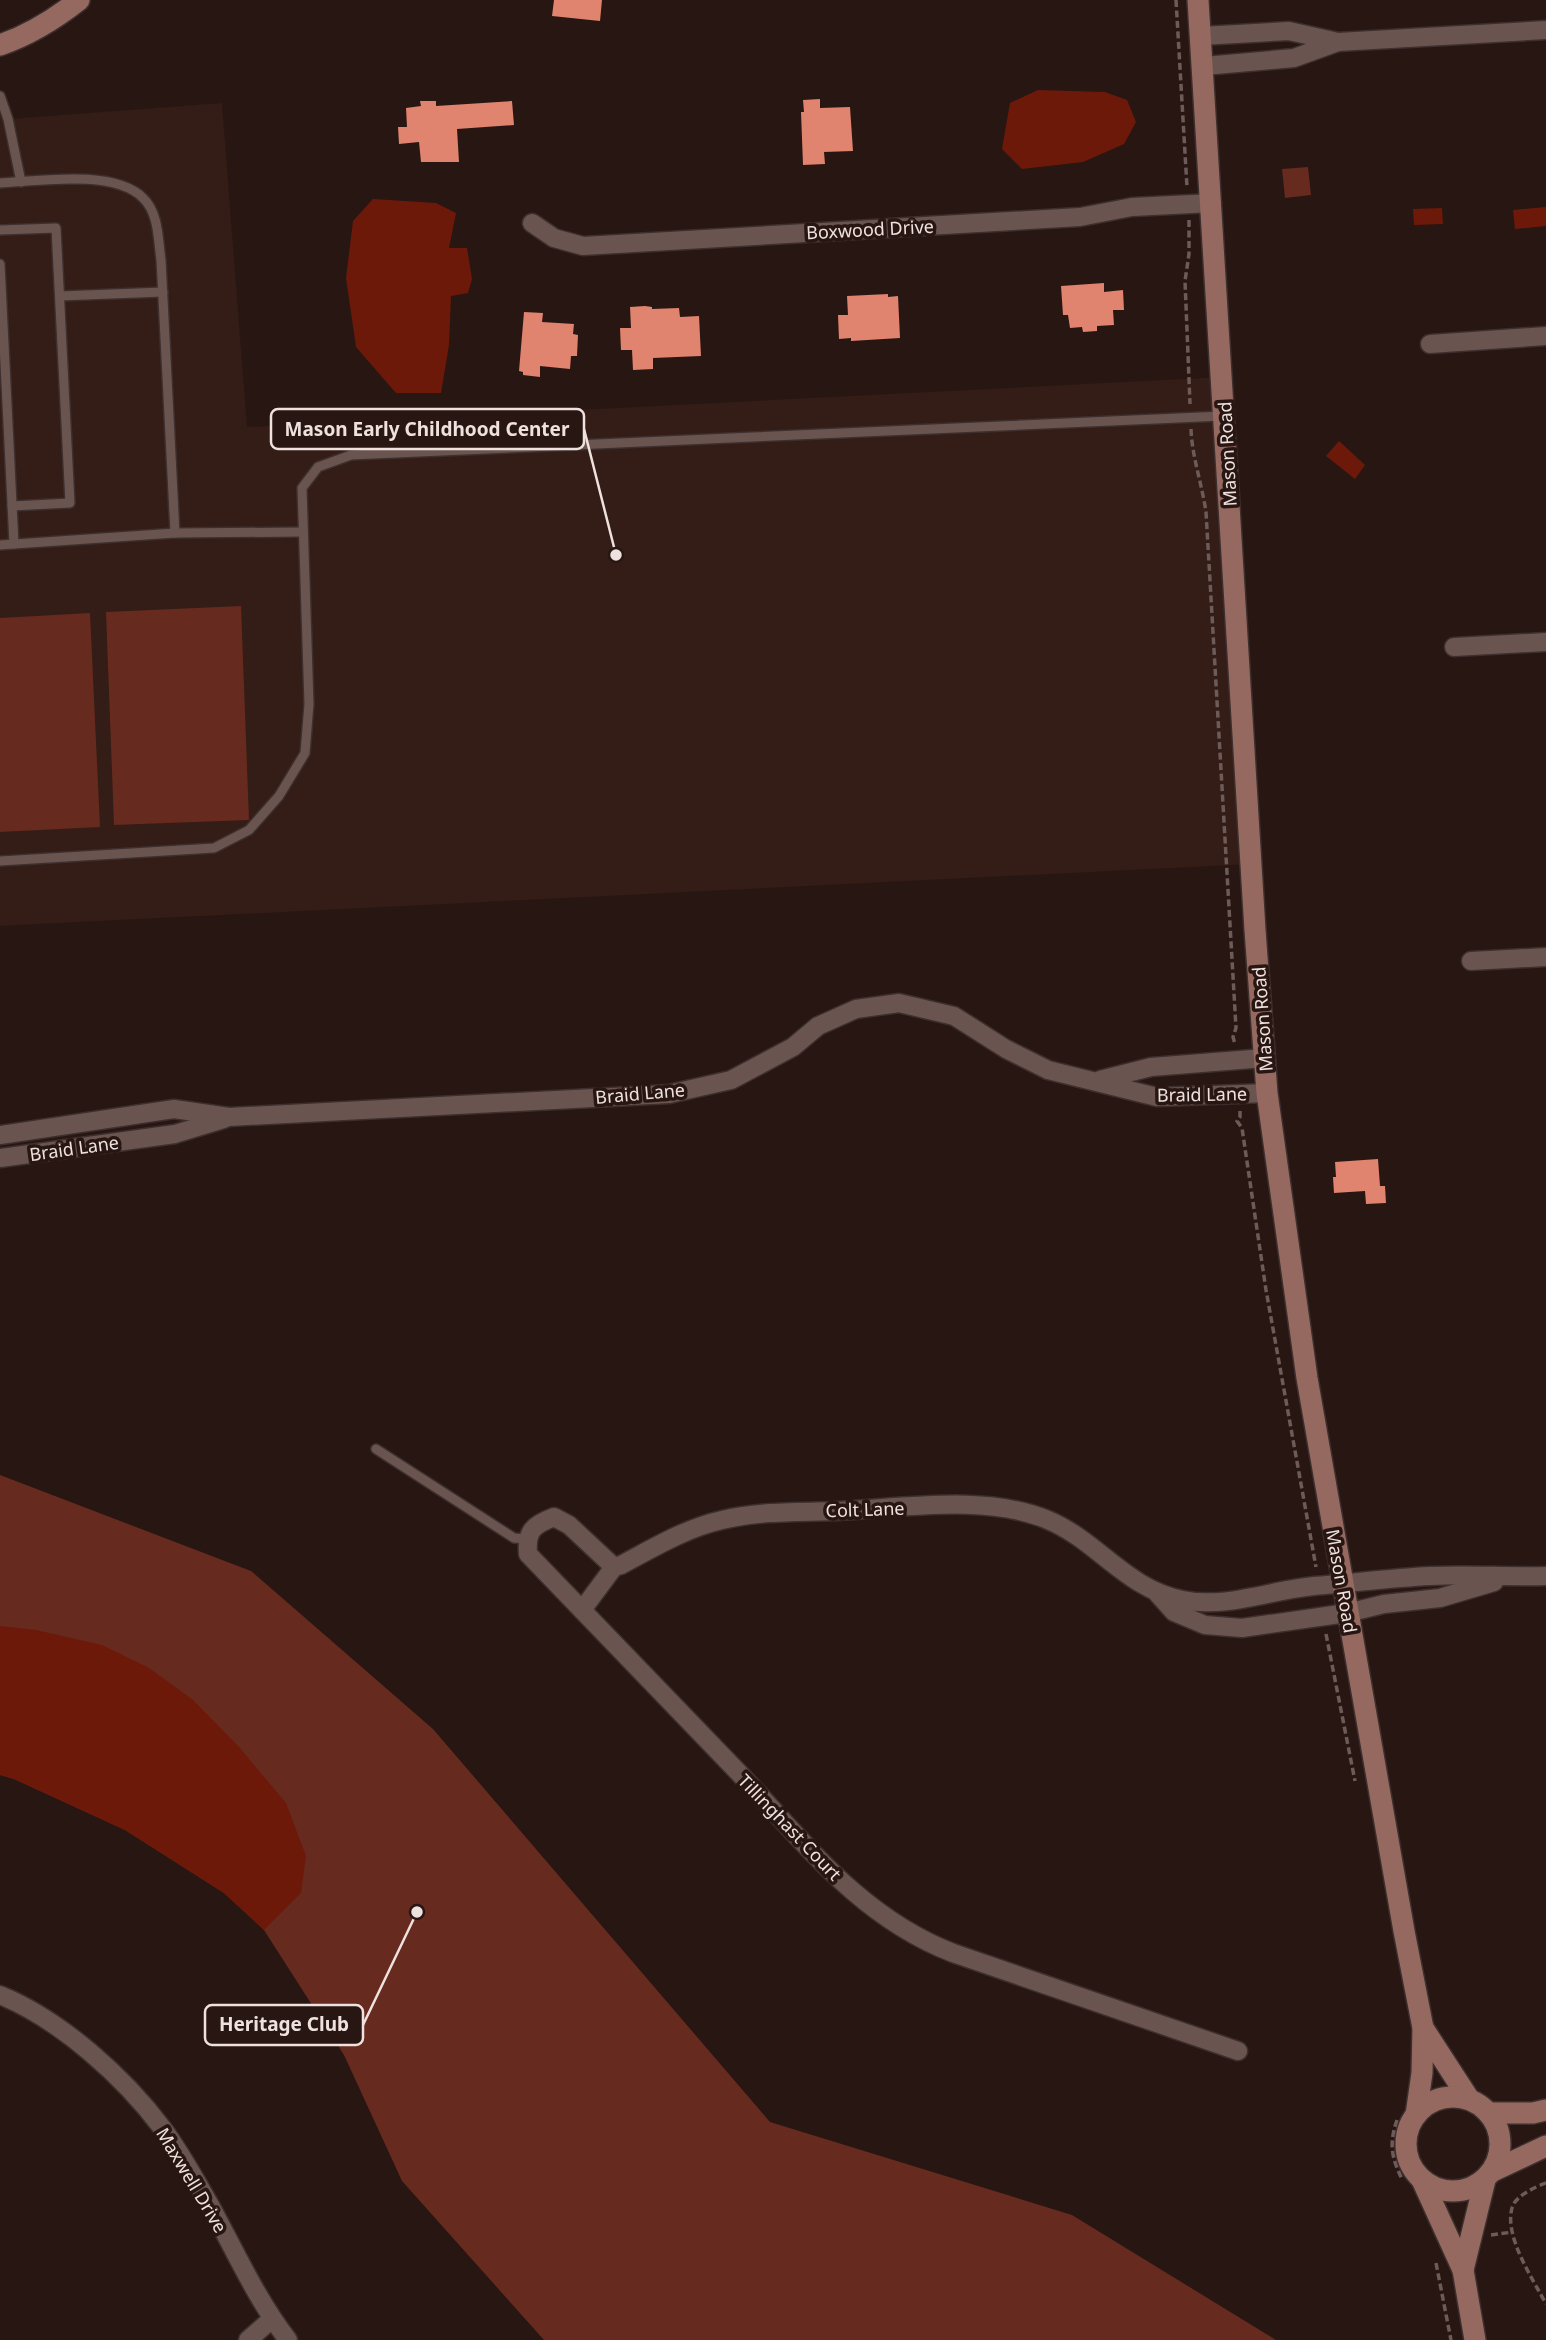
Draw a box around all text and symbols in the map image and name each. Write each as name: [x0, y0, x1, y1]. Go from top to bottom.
street label: Boxwood Drive: [805, 214, 935, 244]
street label: Mason Road: [1212, 401, 1242, 507]
callout: Mason Early Childhood Center: [271, 409, 584, 449]
text: Mason Early Childhood Center: [285, 416, 570, 442]
street label: Mason Road: [1246, 966, 1278, 1072]
street label: Braid Lane: [594, 1077, 686, 1109]
street label: Braid Lane: [1157, 1081, 1247, 1107]
street label: Braid Lane: [28, 1130, 120, 1166]
street label: Colt Lane: [825, 1496, 905, 1522]
street label: Mason Road: [1321, 1527, 1363, 1635]
street label: Tillinghast Court: [733, 1769, 847, 1886]
callout: Heritage Club: [205, 2005, 363, 2045]
text: Heritage Club: [219, 2011, 349, 2037]
street label: Maxwell Drive: [151, 2123, 233, 2237]

